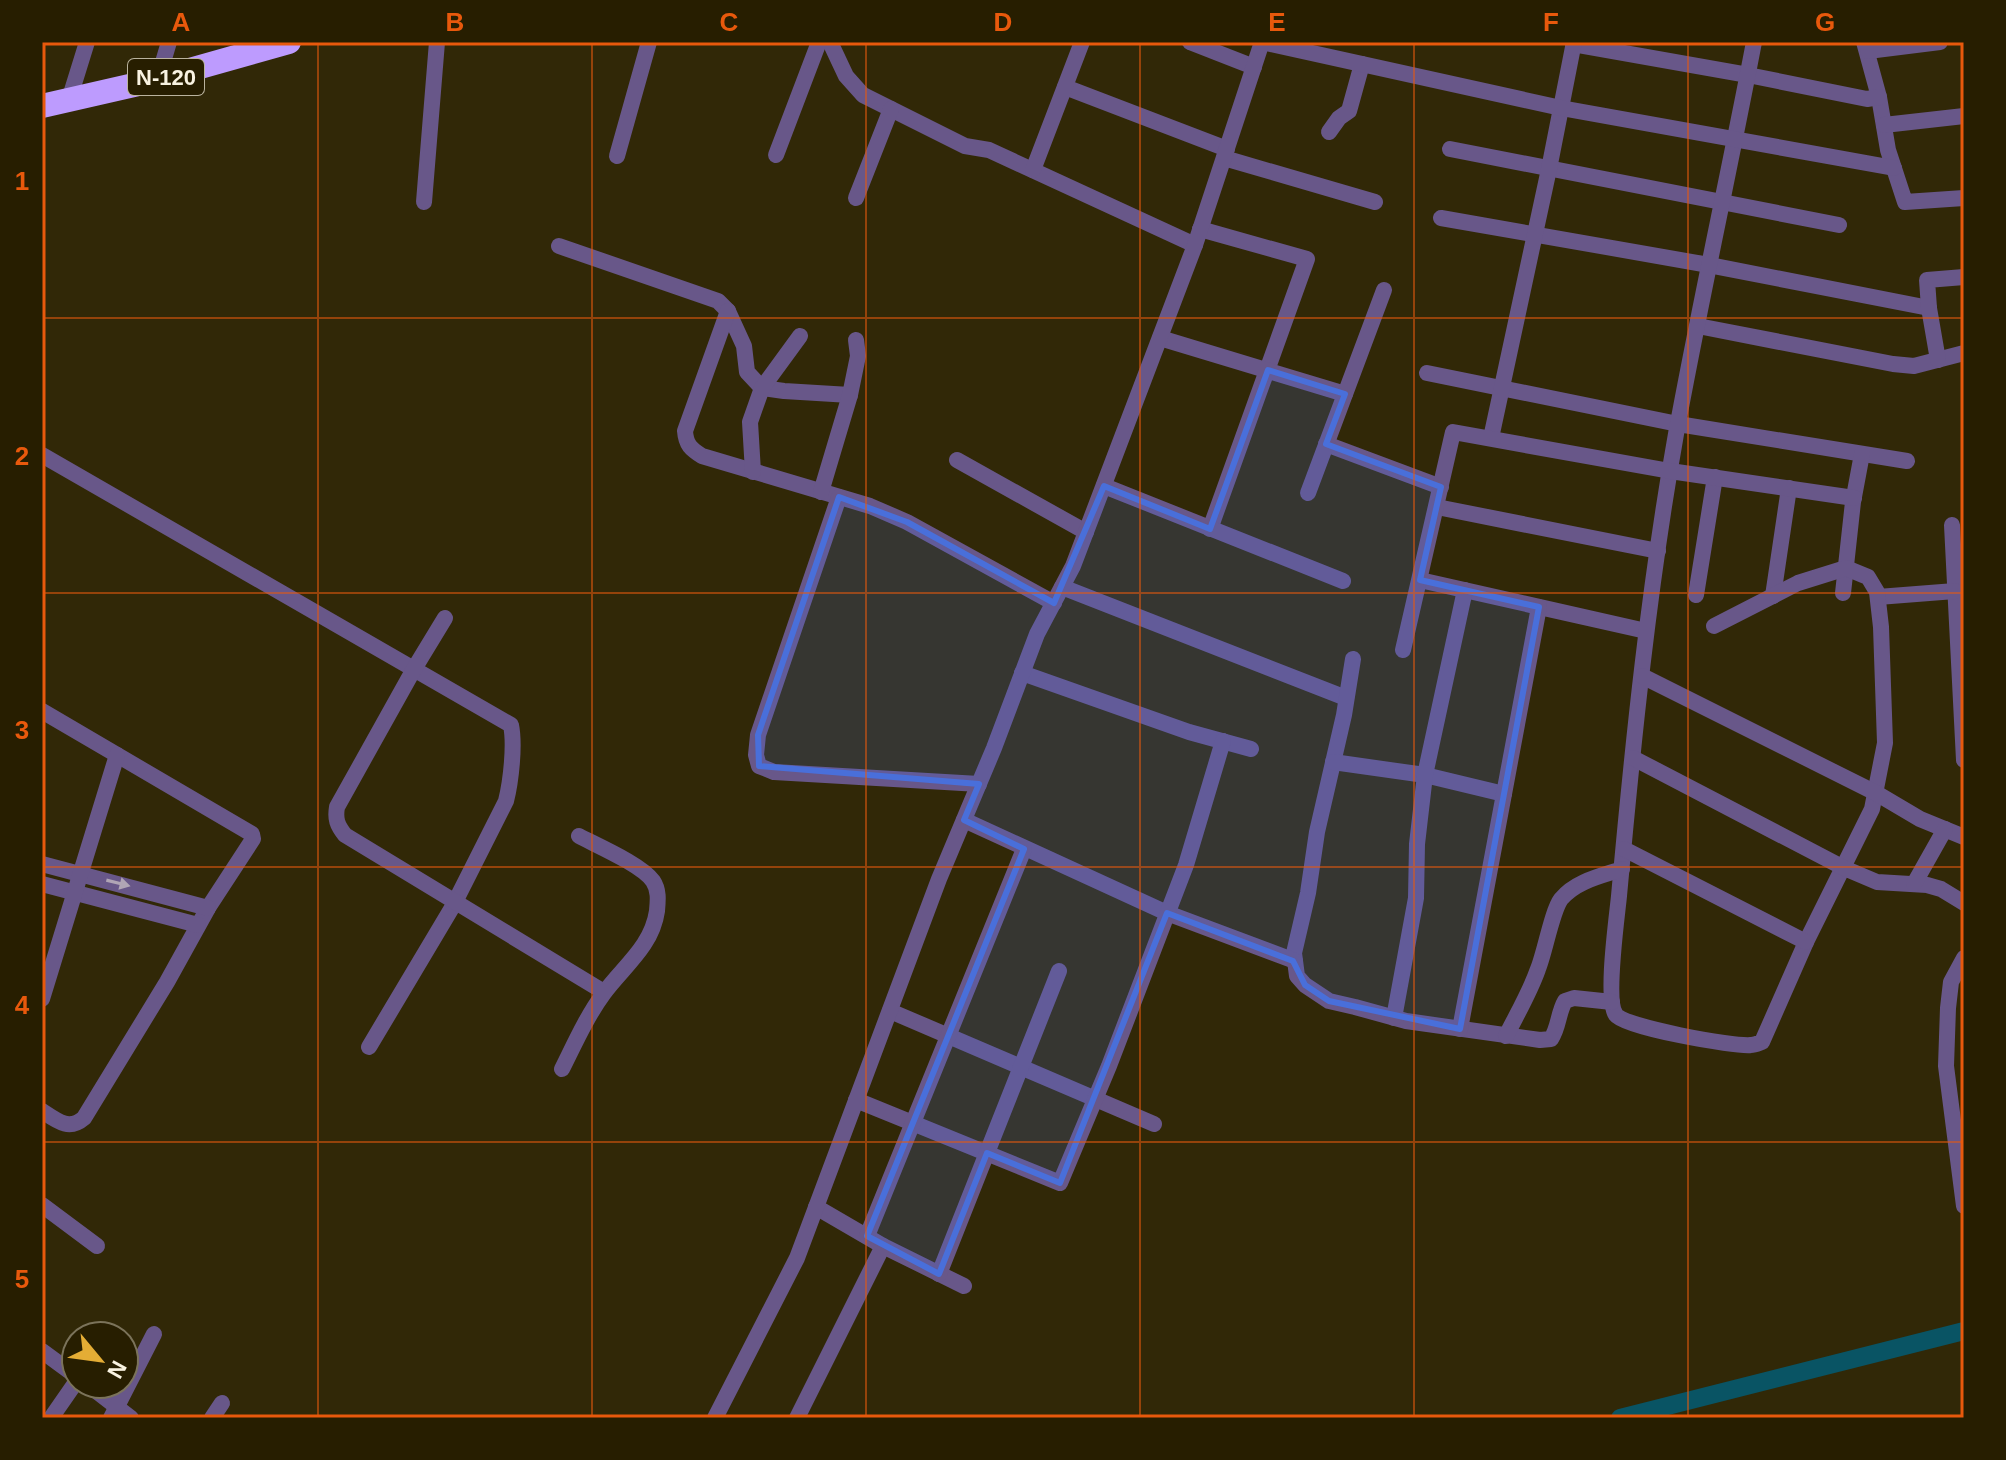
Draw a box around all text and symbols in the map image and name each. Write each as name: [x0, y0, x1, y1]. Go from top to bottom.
text: A: [172, 7, 191, 37]
text: B: [446, 7, 464, 37]
text: C: [720, 7, 739, 37]
text: D: [994, 7, 1012, 37]
text: E: [1268, 7, 1286, 37]
text: F: [1543, 7, 1559, 37]
text: G: [1815, 7, 1835, 37]
road number: N-120: [128, 59, 204, 95]
text: 1: [15, 166, 29, 196]
text: 2: [15, 441, 29, 471]
text: 3: [15, 715, 29, 745]
one-way arrow: [105, 878, 130, 890]
text: 4: [15, 990, 30, 1020]
text: 5: [15, 1264, 29, 1294]
north arrow: [60, 1320, 140, 1400]
text: N: [102, 1356, 132, 1382]

